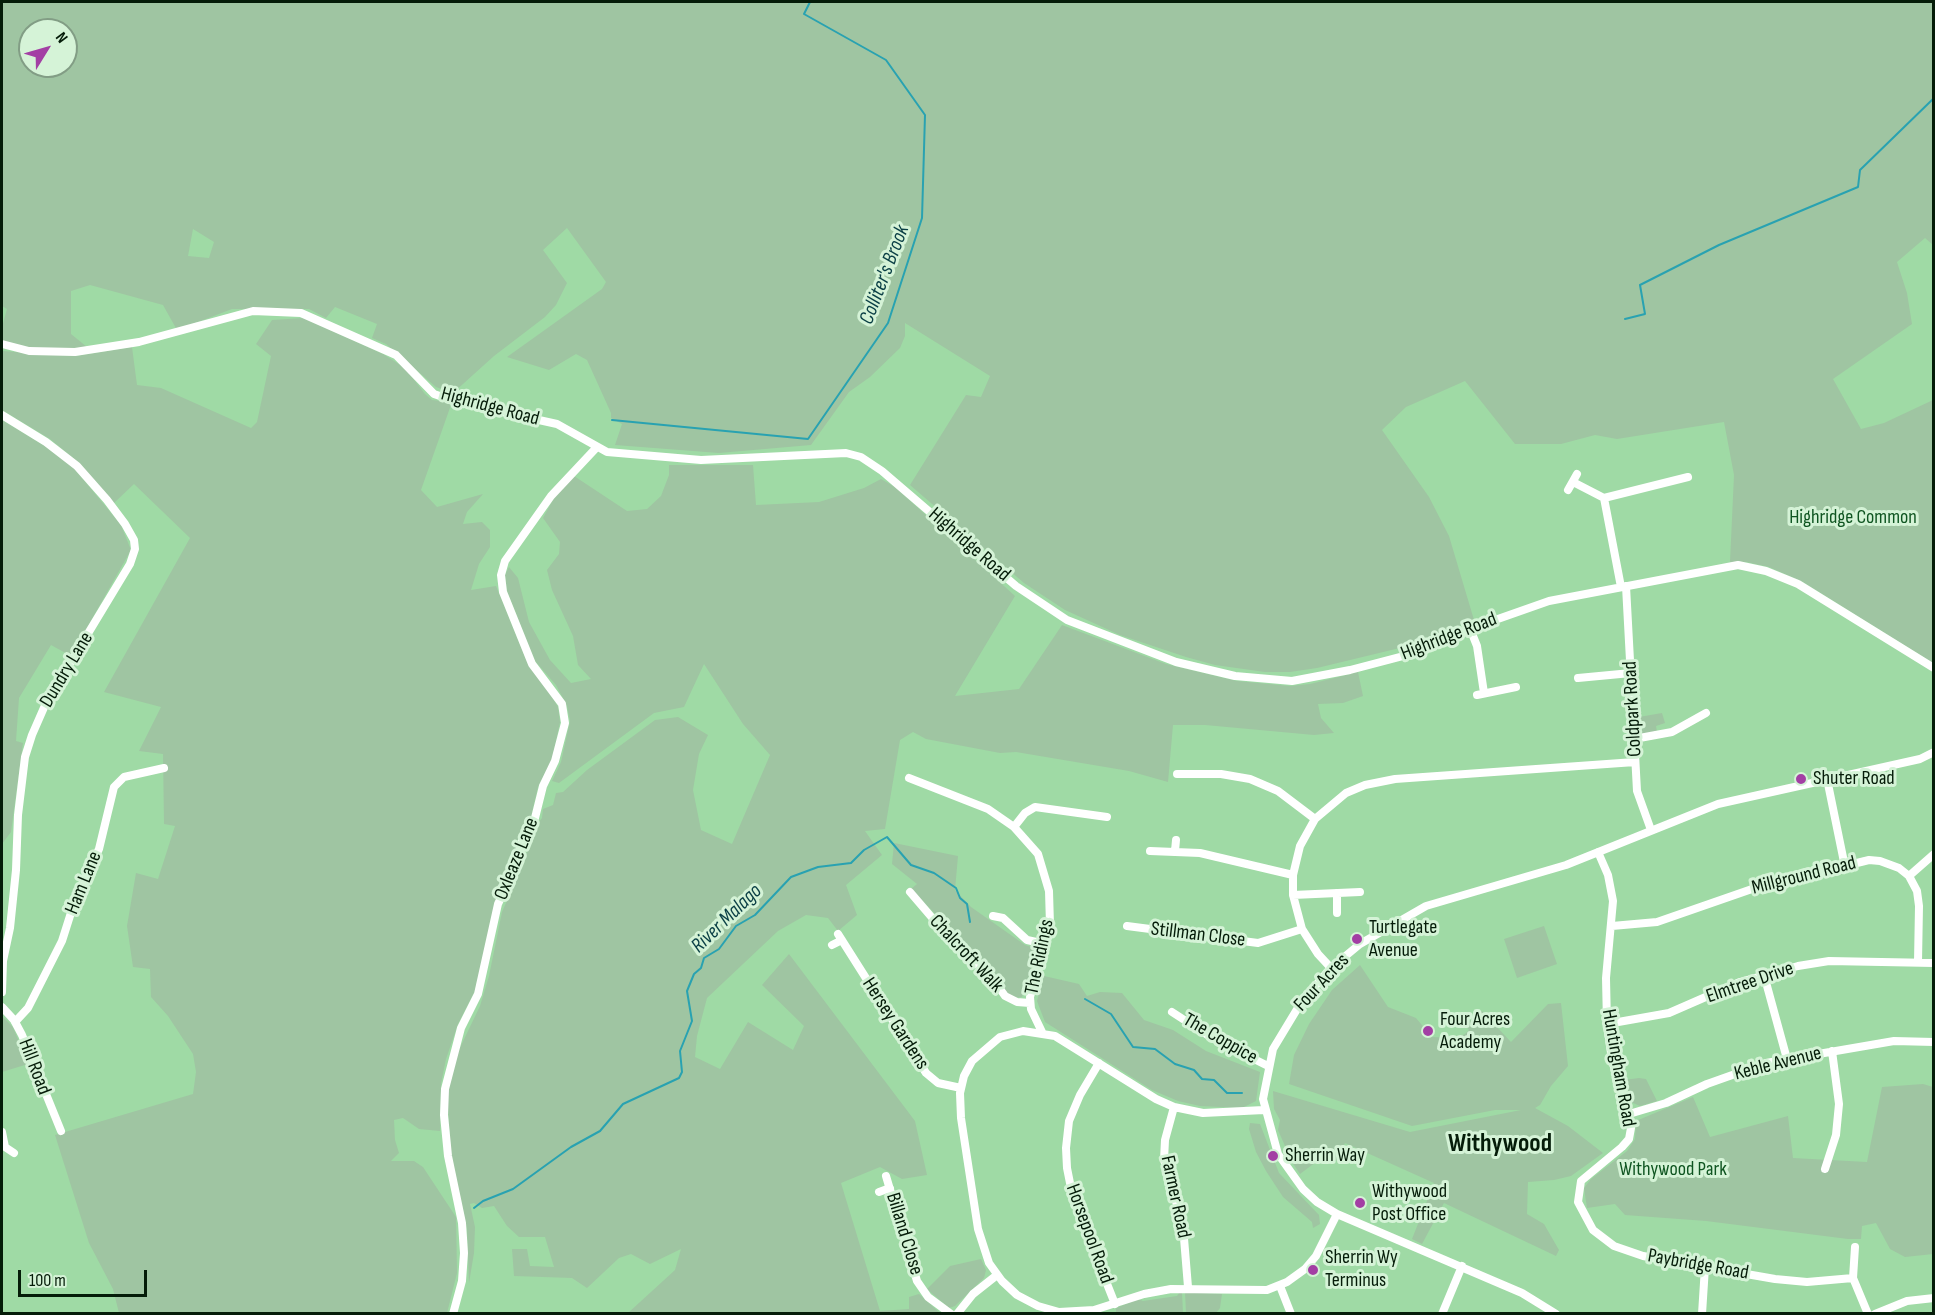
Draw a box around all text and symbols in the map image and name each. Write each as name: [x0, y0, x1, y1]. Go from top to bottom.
north arrow: [18, 18, 78, 78]
text: N: [51, 29, 71, 47]
water label: Colliter's Brook: [855, 222, 915, 328]
street label: Highridge Road: [438, 382, 542, 432]
street label: Highridge Road: [923, 503, 1015, 587]
park label: Highridge Common: [1789, 506, 1917, 530]
street label: Highridge Road: [1398, 608, 1500, 666]
street label: Dundry Lane: [35, 628, 99, 712]
street label: Coldpark Road: [1619, 661, 1647, 757]
place label: Shuter Road: [1813, 767, 1895, 791]
marker: Shuter Road: [1794, 772, 1808, 786]
street label: Oxleaze Lane: [490, 814, 544, 904]
street label: Ham Lane: [61, 848, 107, 918]
street label: Millground Road: [1749, 851, 1859, 901]
water label: River Malago: [686, 879, 768, 959]
street label: Chalcroft Walk: [924, 910, 1008, 998]
place label: Turtlegate Avenue: [1369, 916, 1437, 963]
street label: The Ridings: [1020, 917, 1060, 997]
street label: Stillman Close: [1149, 917, 1247, 953]
marker: Turtlegate Avenue: [1350, 932, 1364, 946]
street label: Four Acres: [1289, 949, 1355, 1017]
street label: Elmtree Drive: [1703, 957, 1797, 1009]
street label: Hersey Gardens: [856, 974, 934, 1074]
street label: Huntingham Road: [1596, 1007, 1640, 1129]
street label: The Coppice: [1179, 1008, 1261, 1070]
place label: Four Acres Academy: [1440, 1008, 1510, 1055]
marker: Four Acres Academy: [1421, 1024, 1435, 1038]
street label: Hill Road: [12, 1036, 56, 1098]
street label: Keble Avenue: [1732, 1042, 1824, 1086]
district label: Withywood: [1448, 1128, 1552, 1160]
place label: Sherrin Way: [1285, 1144, 1365, 1168]
marker: Sherrin Way: [1266, 1149, 1280, 1163]
street label: Farmer Road: [1155, 1154, 1195, 1240]
park label: Withywood Park: [1619, 1158, 1727, 1182]
place label: Withywood Post Office: [1372, 1180, 1447, 1227]
street label: Horsepool Road: [1060, 1181, 1118, 1287]
street label: Billand Close: [880, 1190, 928, 1278]
marker: Withywood Post Office: [1353, 1196, 1367, 1210]
street label: Paybridge Road: [1646, 1244, 1750, 1286]
place label: Sherrin Wy Terminus: [1325, 1246, 1398, 1293]
scale bar: [21, 1258, 150, 1296]
marker: Sherrin Wy Terminus: [1306, 1263, 1320, 1277]
text: 100 m: [29, 1270, 66, 1291]

